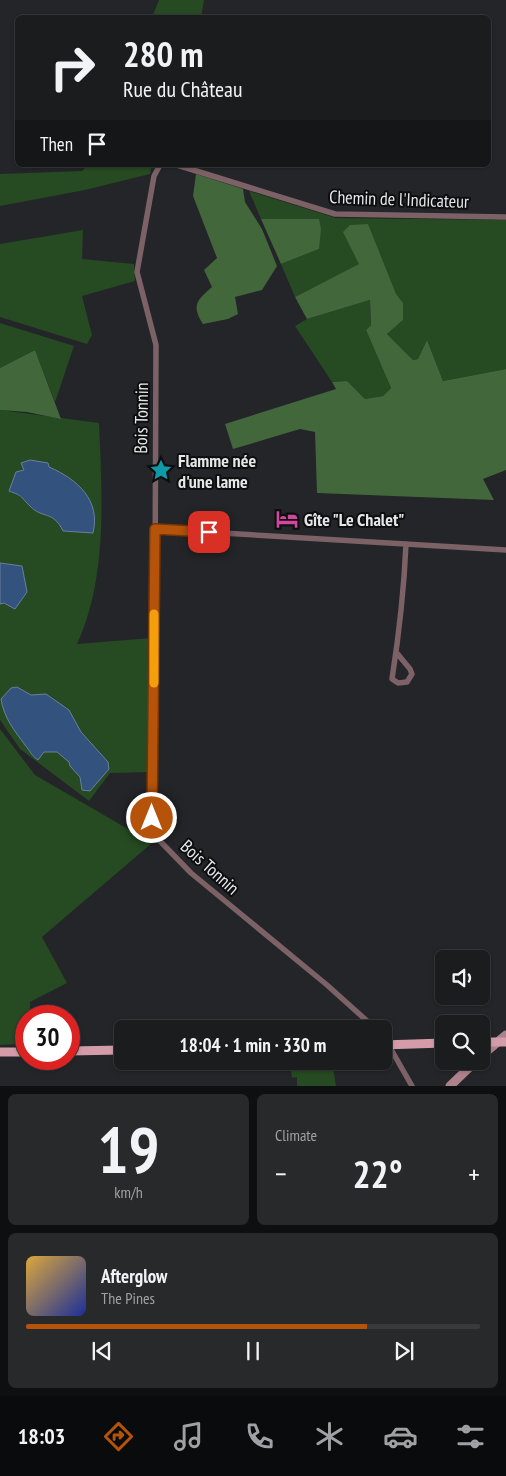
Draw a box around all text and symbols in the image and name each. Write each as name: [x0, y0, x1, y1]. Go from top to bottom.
text: 280 m: [123, 31, 204, 77]
icon: right: [40, 35, 105, 100]
text: Rue du Château: [123, 75, 242, 103]
icon: arrive: [83, 130, 111, 158]
text: Then: [40, 132, 73, 156]
street label: Chemin de l'Indicateur: [329, 185, 469, 213]
street label: Bois Tonnin: [129, 382, 153, 454]
place label: Flamme née d'une lame: [178, 449, 256, 493]
place icon: Flamme née d'une lame: [148, 457, 174, 483]
hotel icon: Gîte "Le Chalet": [274, 506, 300, 532]
place label: Gîte "Le Chalet": [304, 508, 404, 531]
pin: [188, 511, 230, 553]
icon: arrive: [195, 518, 223, 546]
position arrow: [125, 791, 177, 843]
street label: Bois Tonnin: [176, 835, 244, 899]
map controls: [435, 950, 490, 1070]
button: sound: [435, 950, 490, 1005]
speed limit sign: 30: [15, 1005, 80, 1070]
button: search: [435, 1015, 490, 1070]
text: 18:04 · 1 min · 330 m: [180, 1033, 326, 1057]
text: 19: [97, 1107, 160, 1191]
text: Climate: [275, 1125, 317, 1145]
text: 22°: [352, 1149, 403, 1198]
text: −: [275, 1155, 287, 1192]
text: +: [468, 1155, 480, 1192]
text: km/h: [114, 1182, 143, 1202]
text: Afterglow: [101, 1264, 167, 1288]
text: The Pines: [101, 1288, 155, 1308]
icon: previous: [88, 1337, 116, 1365]
icon: pause: [239, 1337, 267, 1365]
icon: next: [390, 1337, 418, 1365]
icon: directions: [101, 1419, 136, 1454]
icon: music: [171, 1419, 206, 1454]
icon: phone: [242, 1419, 277, 1454]
icon: climate: [312, 1419, 347, 1454]
icon: car: [383, 1419, 418, 1454]
icon: filters: [453, 1419, 488, 1454]
text: 18:03: [18, 1422, 65, 1450]

